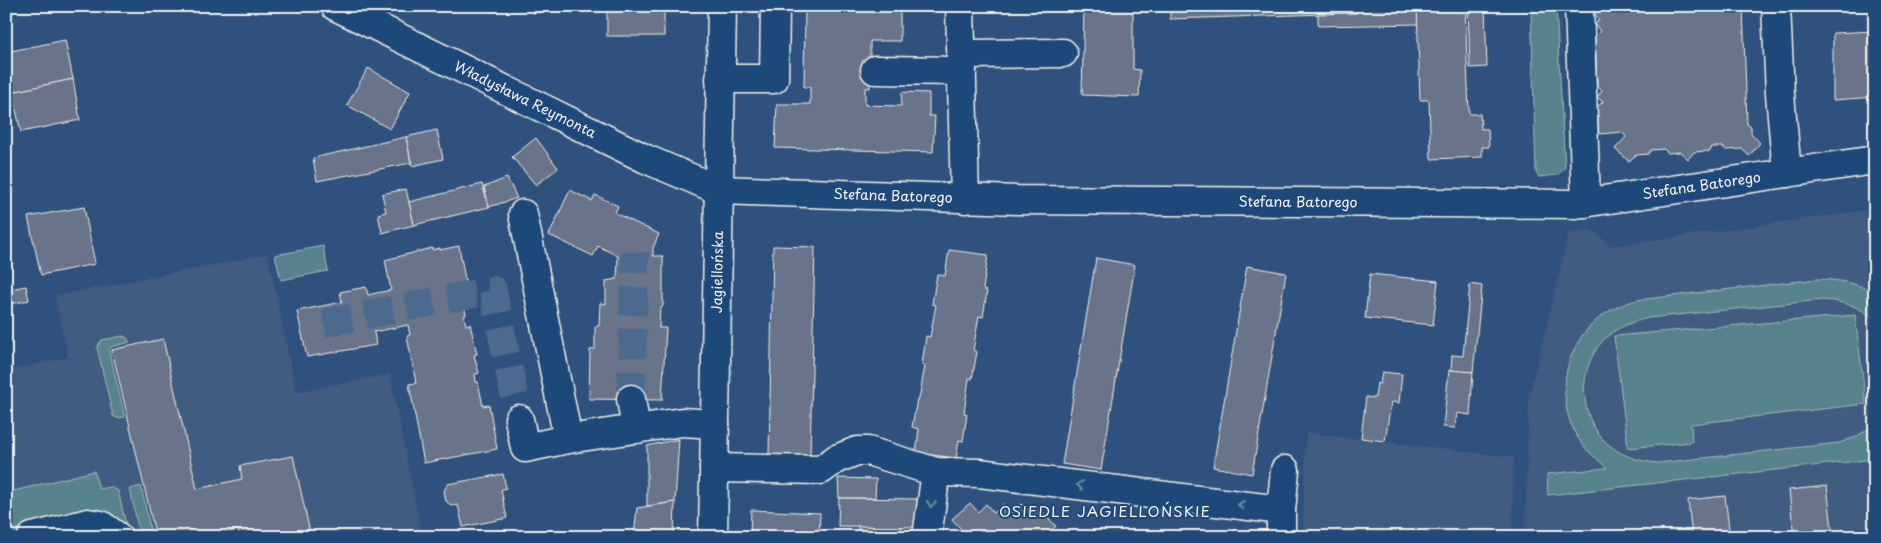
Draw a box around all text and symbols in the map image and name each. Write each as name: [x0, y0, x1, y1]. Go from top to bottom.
street label: Władysława Reymonta: [451, 55, 600, 143]
street label: Stefana Batorego: [1641, 166, 1762, 204]
street label: Stefana Batorego: [833, 183, 953, 208]
street label: Stefana Batorego: [1238, 191, 1358, 212]
street label: Jagiellońska: [706, 230, 728, 313]
one-way arrow: [1076, 480, 1084, 491]
district label: OSIEDLE JAGIELLOŃSKIE: [999, 499, 1211, 522]
one-way arrow: [927, 500, 937, 509]
one-way arrow: [1237, 501, 1245, 511]

